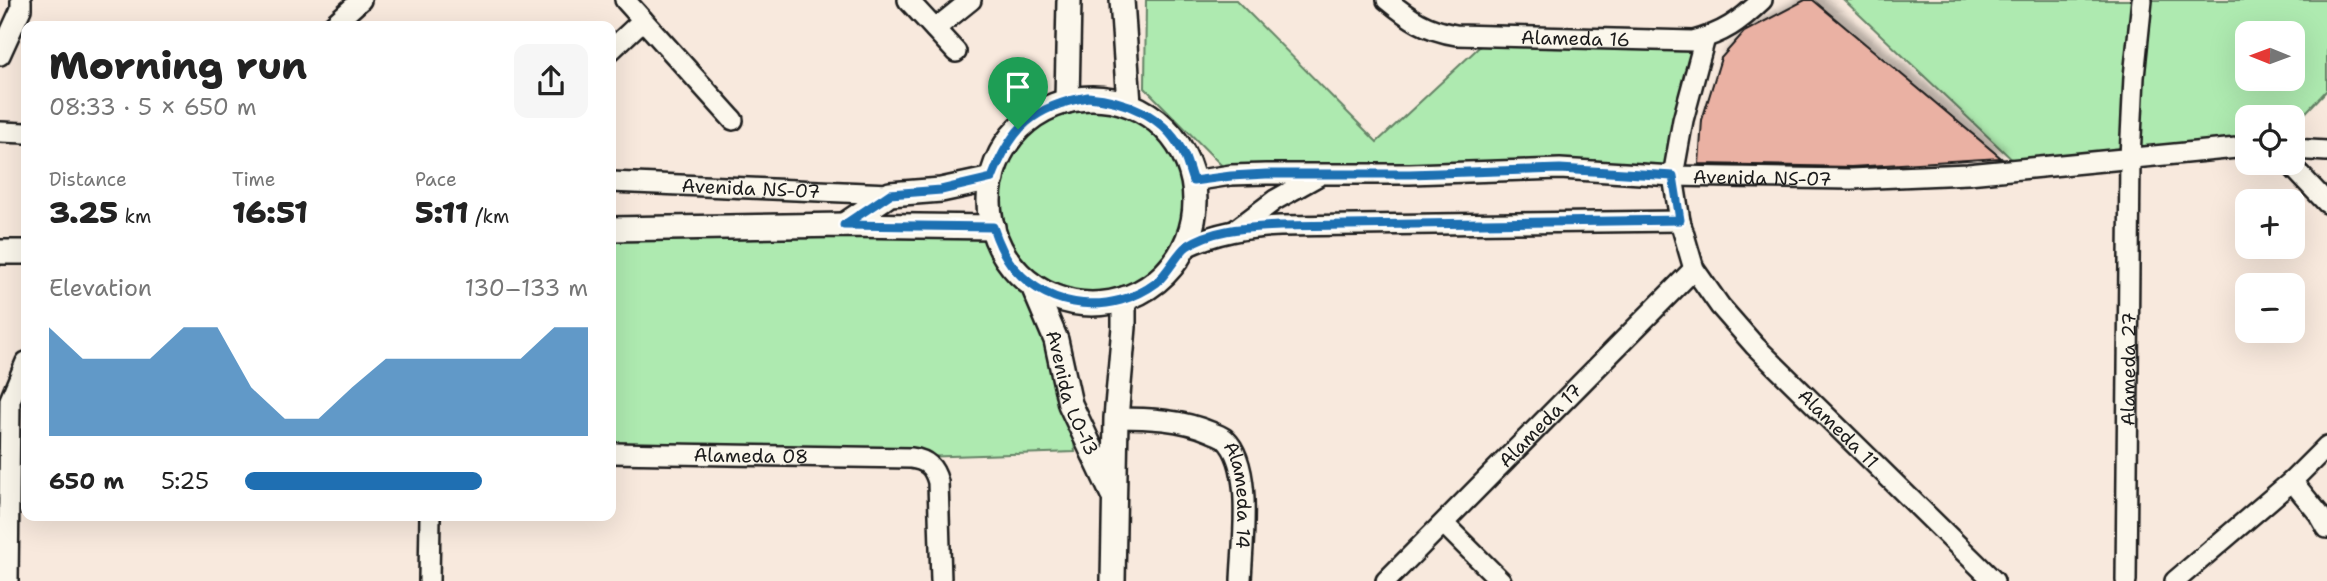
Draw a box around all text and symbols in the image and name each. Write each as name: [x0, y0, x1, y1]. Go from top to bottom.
north arrow: [2235, 21, 2305, 91]
map controls: [2235, 21, 2305, 343]
street label: Alameda 16: [1521, 25, 1630, 52]
text: Morning run: [49, 40, 307, 91]
button: share: [514, 44, 588, 118]
pin: [988, 57, 1048, 129]
icon: arrive: [999, 68, 1037, 106]
text: 08:33 · 5 × 650 m: [49, 92, 257, 122]
button: locate: [2235, 105, 2305, 175]
street label: Avenida NS-07: [1693, 164, 1832, 192]
text: Distance: [49, 167, 127, 192]
text: Time: [232, 167, 276, 192]
text: Pace: [415, 167, 457, 192]
street label: Avenida NS-07: [681, 173, 821, 204]
button: +: [2235, 189, 2305, 259]
text: 3.25: [49, 192, 118, 233]
text: 16:51: [232, 192, 308, 233]
text: 5:11: [415, 192, 469, 233]
text: km: [118, 204, 151, 229]
text: /km: [469, 204, 509, 229]
text: Elevation: [49, 273, 152, 303]
text: 130–133 m: [465, 273, 588, 303]
button: −: [2235, 273, 2305, 343]
street label: Alameda 27: [2115, 312, 2142, 426]
street label: Avenida LO-13: [1040, 326, 1104, 460]
street label: Alameda 17: [1493, 378, 1587, 473]
street label: Alameda 11: [1793, 383, 1884, 474]
street label: Alameda 14: [1218, 436, 1256, 549]
street label: Alameda 08: [693, 442, 809, 469]
text: 650 m: [49, 466, 124, 496]
text: 5:25: [161, 466, 209, 496]

